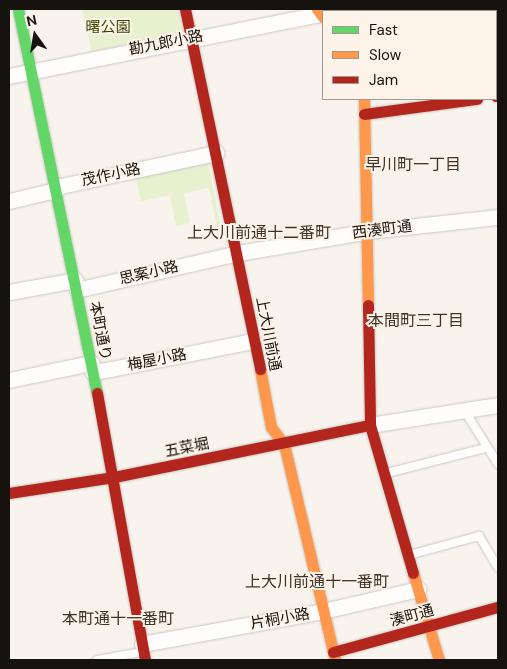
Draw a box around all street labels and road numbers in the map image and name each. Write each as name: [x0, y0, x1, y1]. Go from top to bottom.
street label: 勘九郎小路: [127, 27, 205, 59]
street label: 茂作小路: [80, 160, 142, 190]
street label: 西湊町通: [351, 217, 413, 243]
street label: 思案小路: [118, 257, 180, 289]
street label: 上大川前通: [252, 295, 284, 373]
street label: 本町通り: [85, 300, 115, 362]
street label: 梅屋小路: [126, 345, 188, 375]
street label: 五菜堀: [163, 435, 211, 461]
street label: 湊町通: [388, 601, 436, 631]
street label: 片桐小路: [249, 605, 311, 633]

